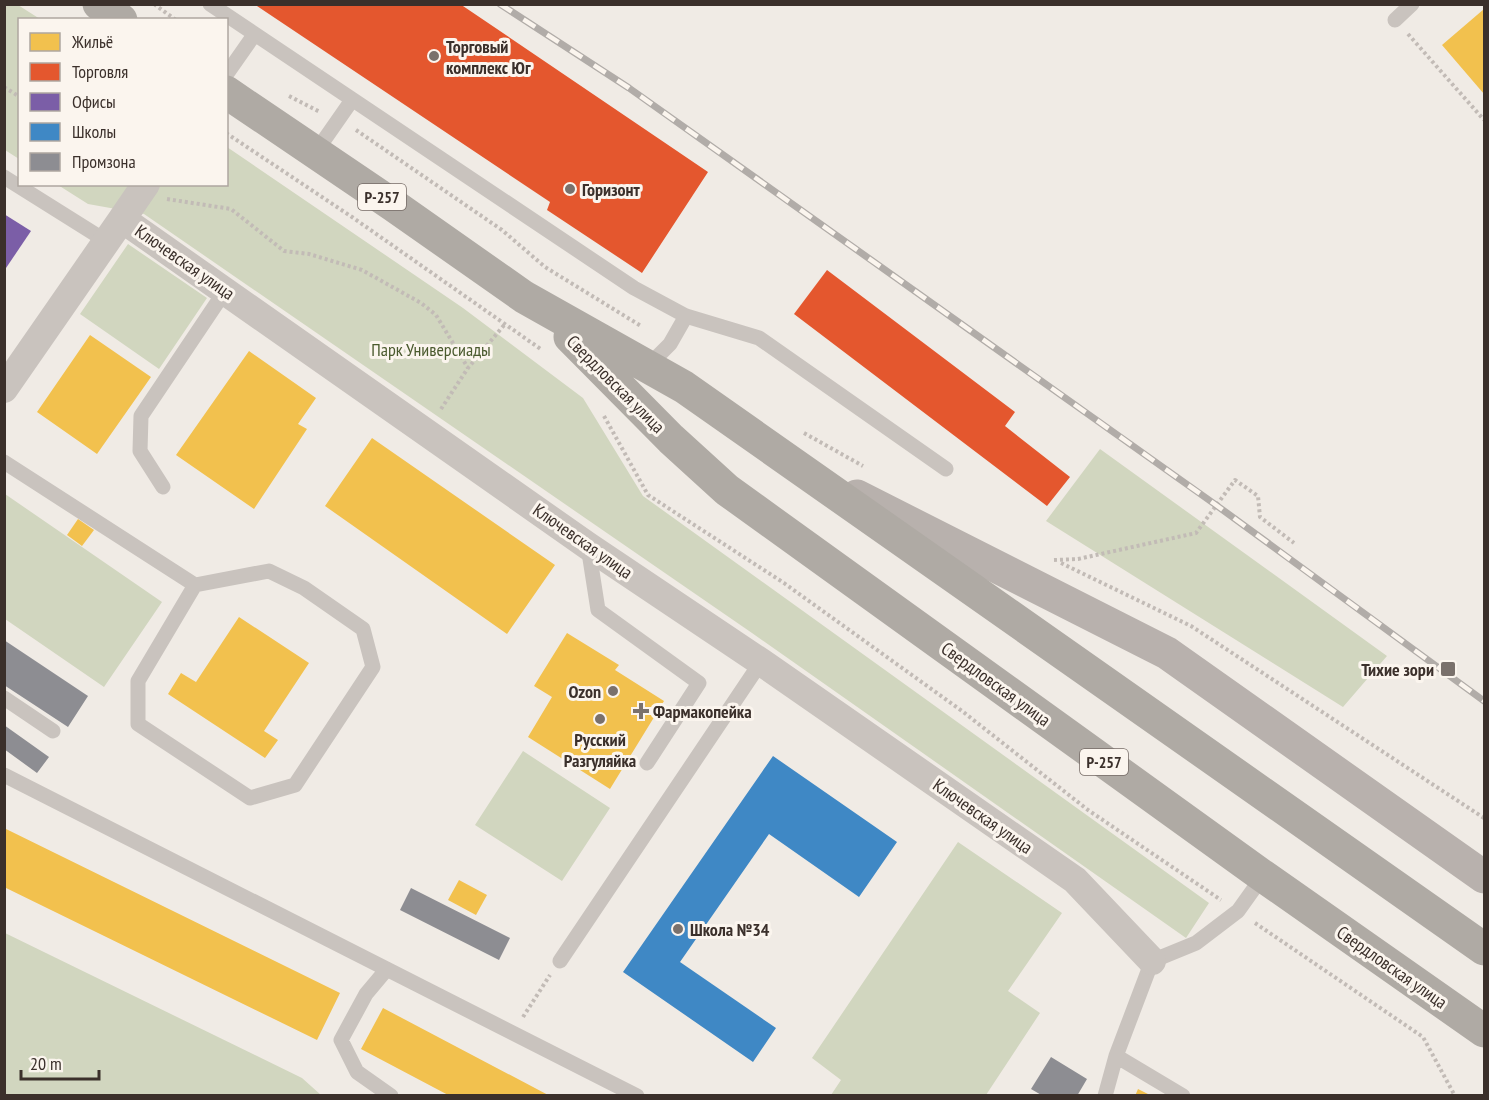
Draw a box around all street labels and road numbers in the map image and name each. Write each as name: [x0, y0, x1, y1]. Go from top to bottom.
road number: Р-257: [358, 184, 406, 210]
street label: Ключевская улица: [131, 219, 239, 305]
street label: Свердловская улица: [562, 330, 670, 438]
street label: Ключевская улица: [529, 498, 637, 584]
street label: Свердловская улица: [937, 637, 1055, 731]
road number: Р-257: [1080, 749, 1128, 775]
street label: Ключевская улица: [929, 773, 1037, 859]
street label: Свердловская улица: [1332, 920, 1452, 1014]

